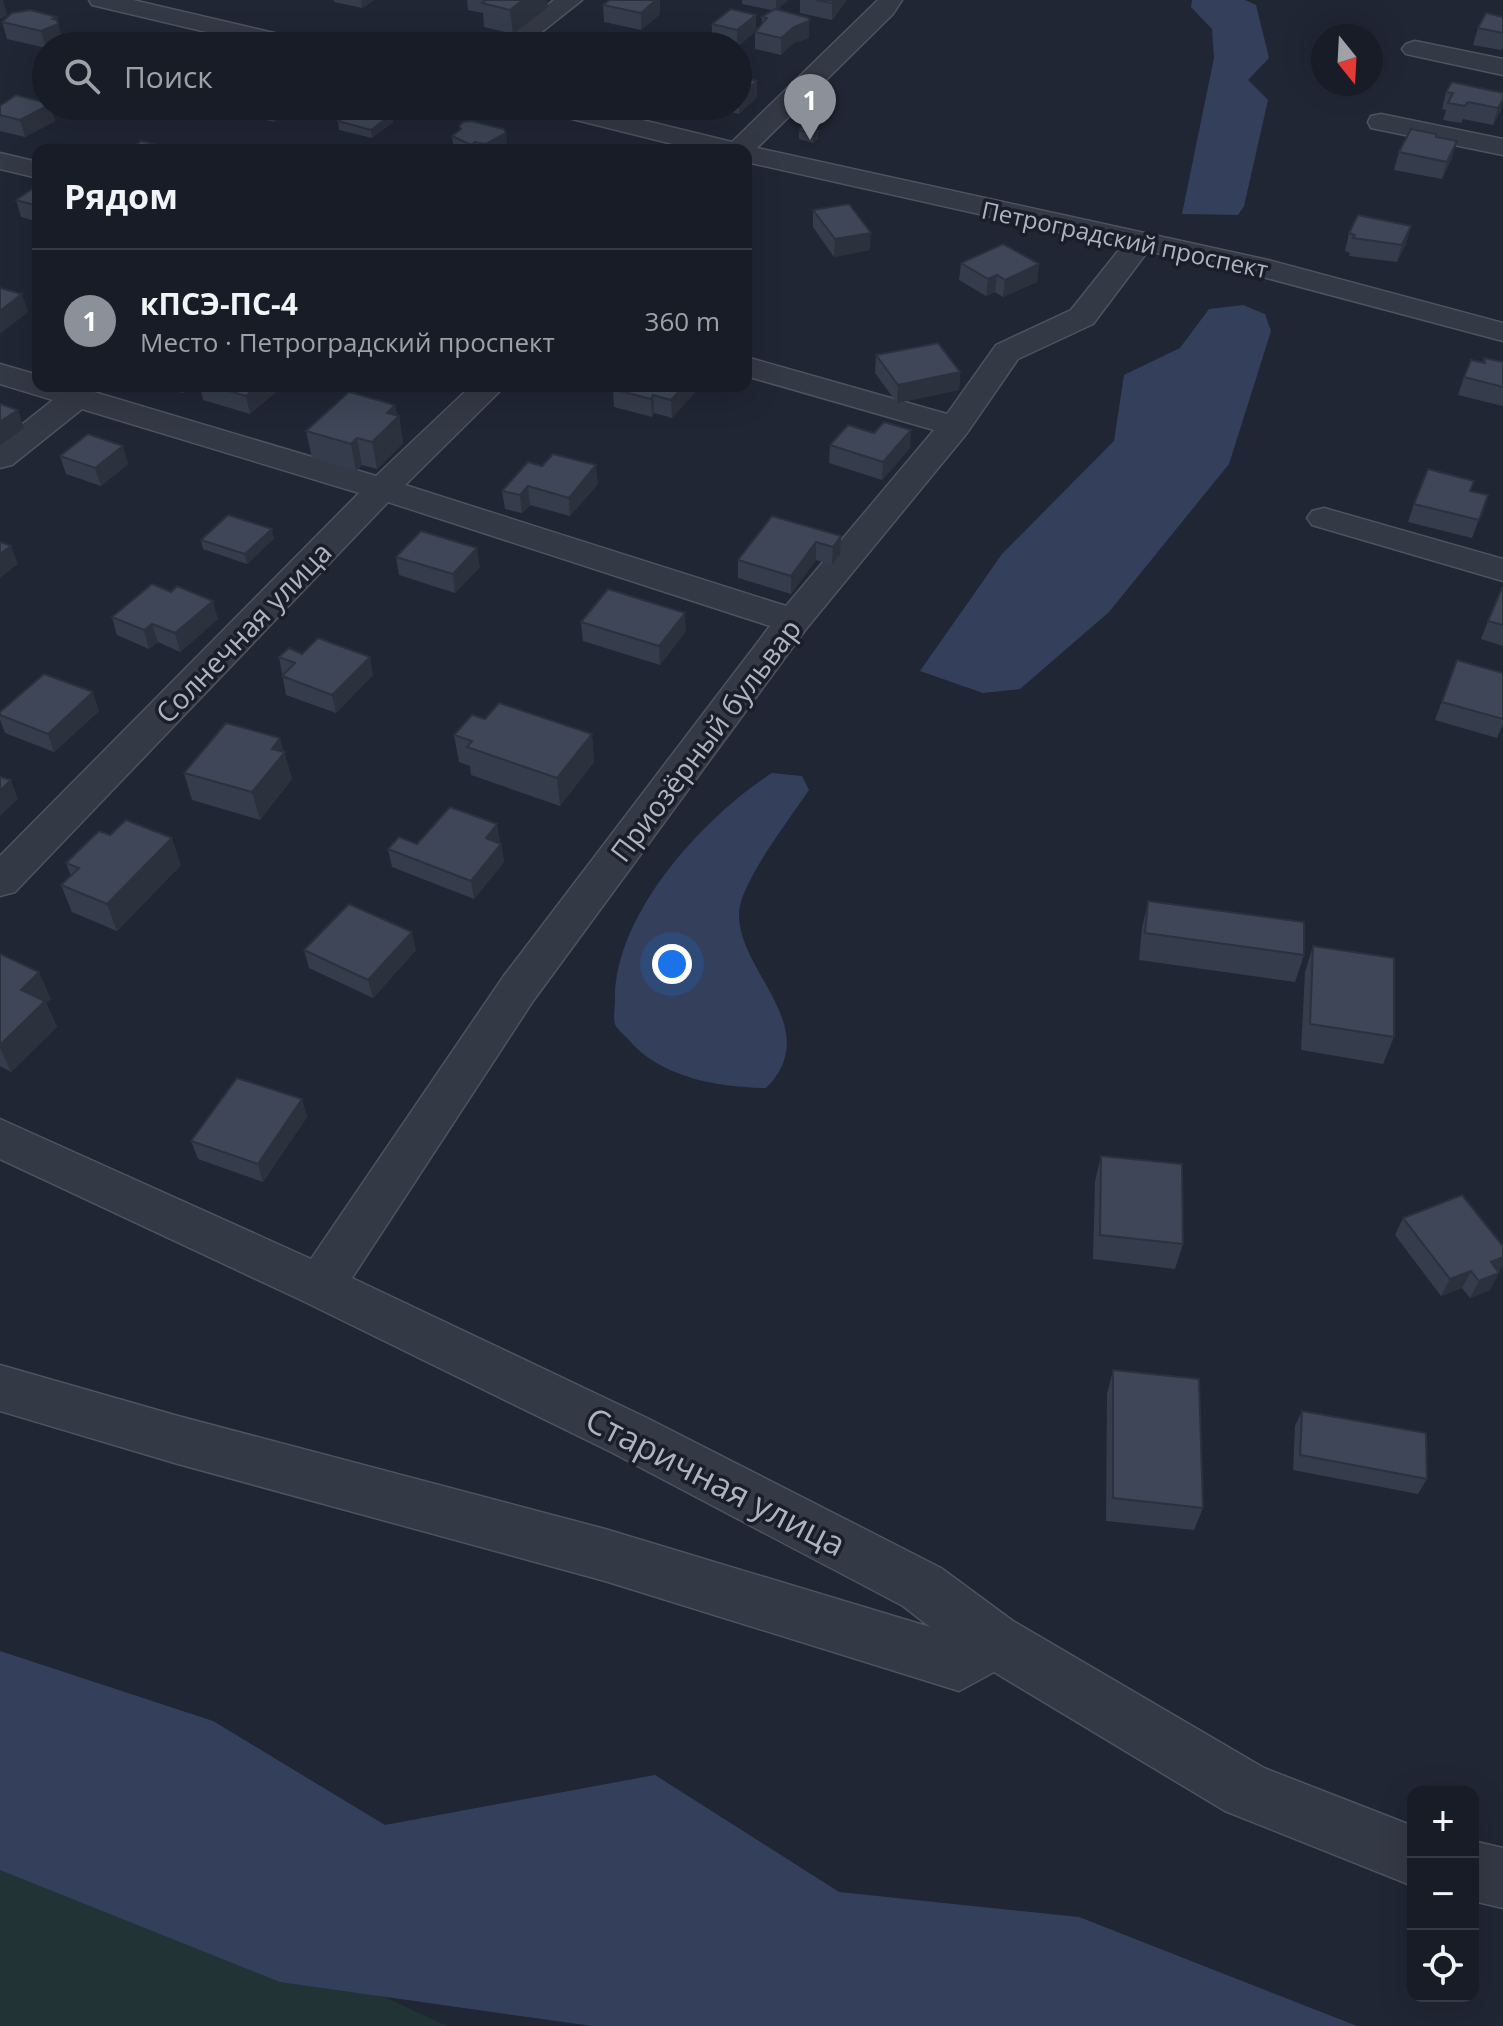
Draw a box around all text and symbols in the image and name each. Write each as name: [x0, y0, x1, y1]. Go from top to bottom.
north arrow: [1311, 24, 1383, 96]
search box: [32, 32, 752, 120]
icon: search: [60, 54, 104, 98]
text: Поиск: [124, 56, 213, 97]
pin: 1: [784, 74, 836, 140]
text: Рядом: [64, 173, 178, 219]
street label: Петроградский проспект: [979, 193, 1271, 285]
text: кПСЭ-ПС-4: [140, 283, 298, 324]
text: 1: [83, 303, 97, 339]
text: 360 m: [645, 303, 720, 339]
text: Место · Петроградский проспект: [140, 324, 555, 360]
street label: Солнечная улица: [147, 533, 339, 731]
street label: Приозёрный бульвар: [601, 611, 809, 869]
your location: [652, 944, 692, 984]
street label: Старичная улица: [578, 1396, 854, 1566]
map controls: [1407, 1786, 1479, 2002]
button: +: [1407, 1786, 1479, 1858]
button: −: [1407, 1858, 1479, 1930]
button: locate: [1407, 1930, 1479, 2002]

